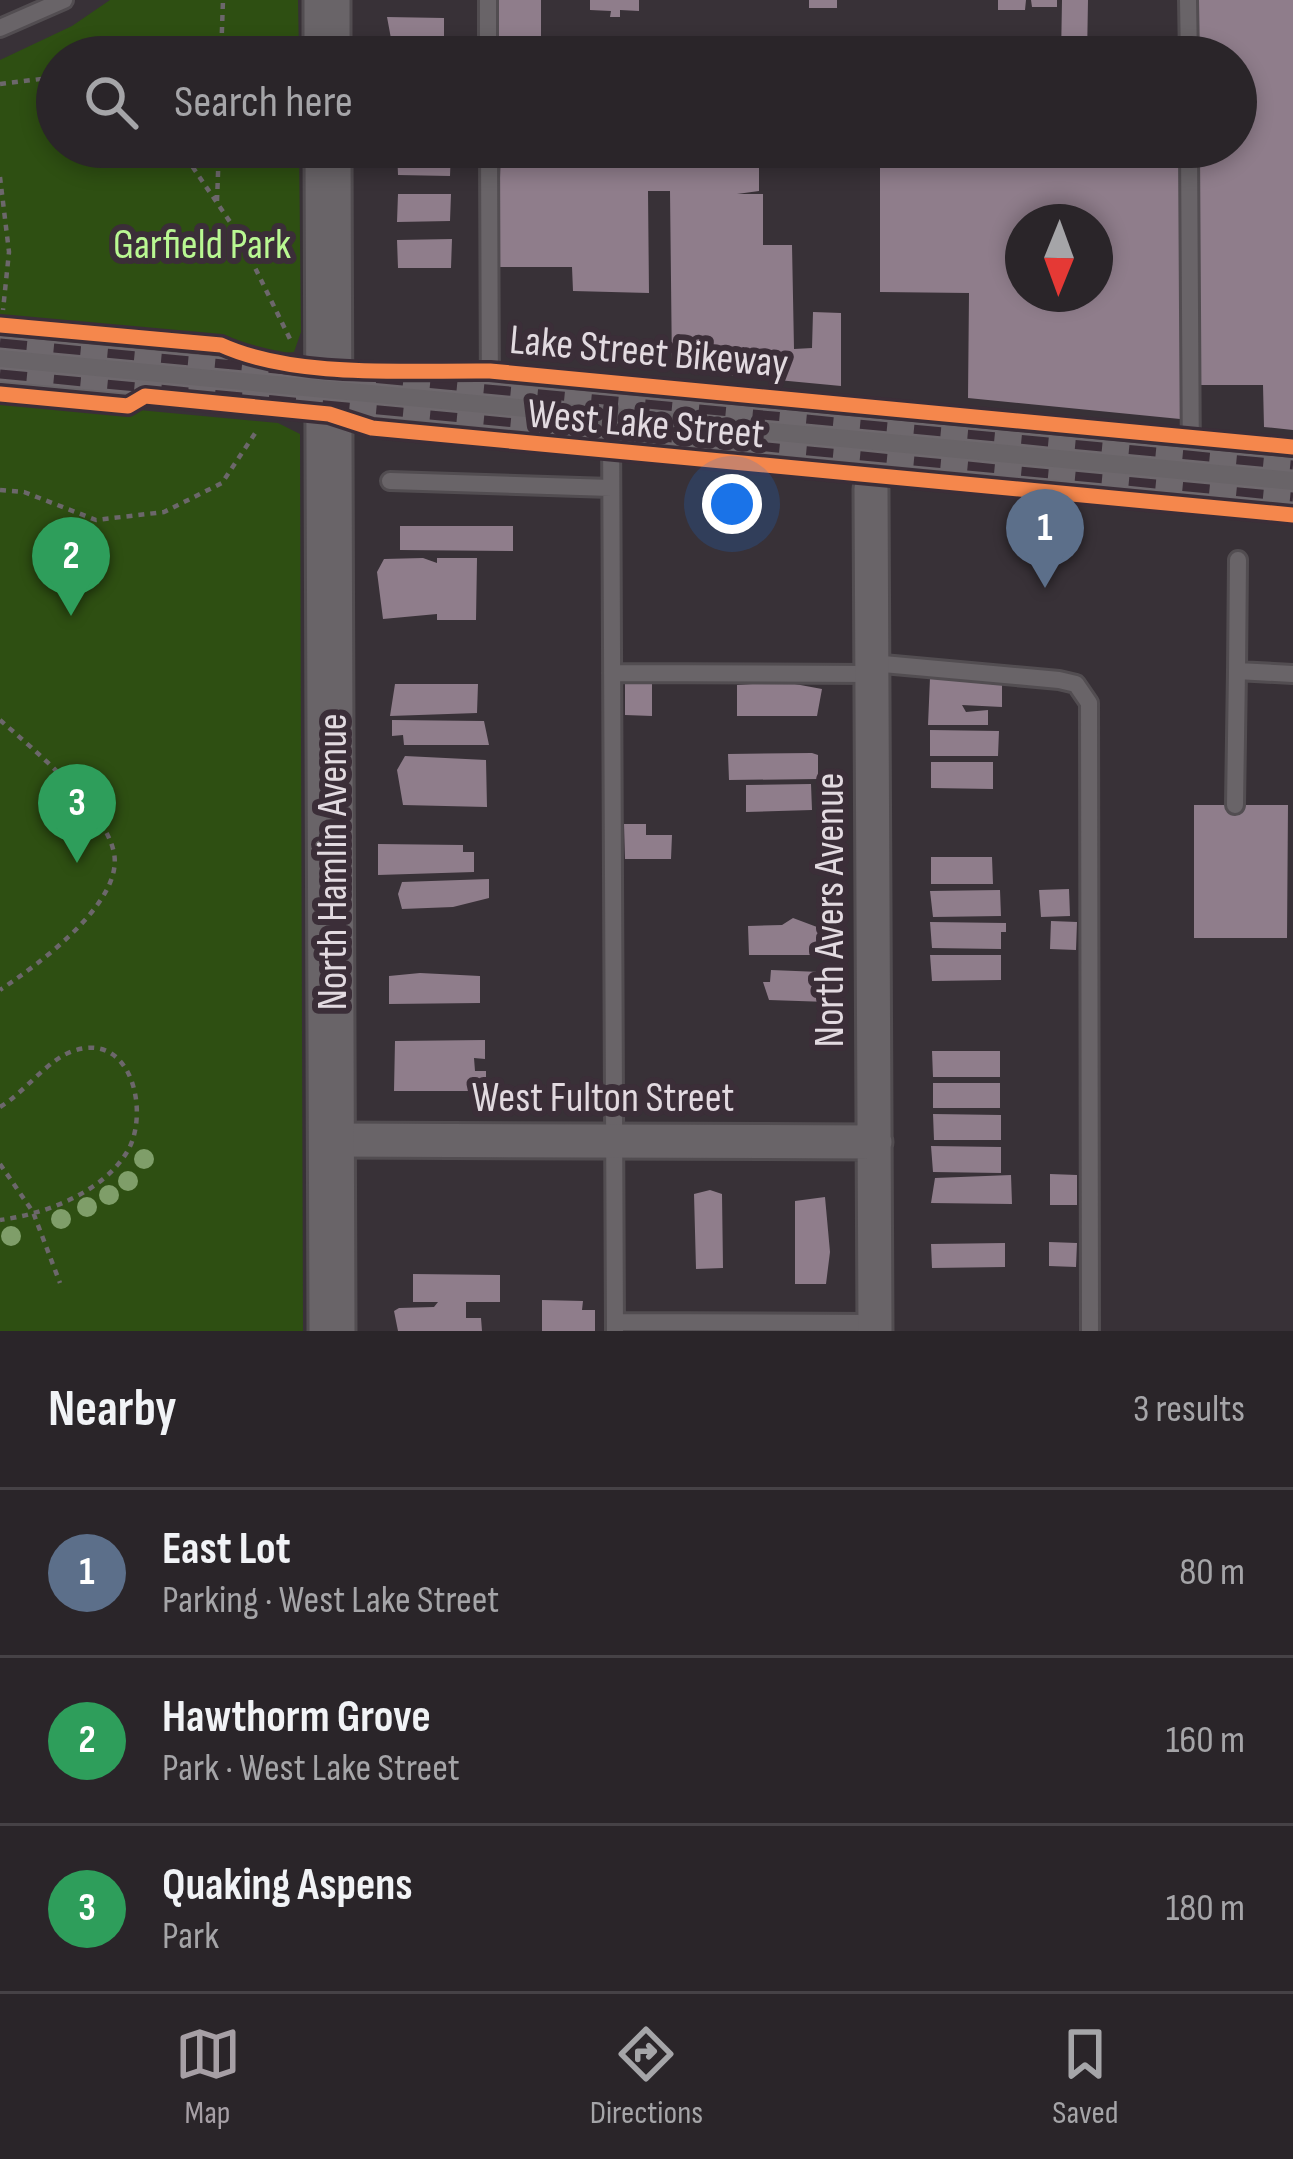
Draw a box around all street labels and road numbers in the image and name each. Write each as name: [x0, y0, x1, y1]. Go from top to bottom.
street label: Lake Street Bikeway: [507, 315, 790, 390]
street label: West Lake Street: [525, 389, 766, 460]
street label: North Hamlin Avenue: [308, 713, 359, 1011]
street label: North Avers Avenue: [805, 772, 856, 1048]
street label: West Fulton Street: [472, 1073, 734, 1124]

